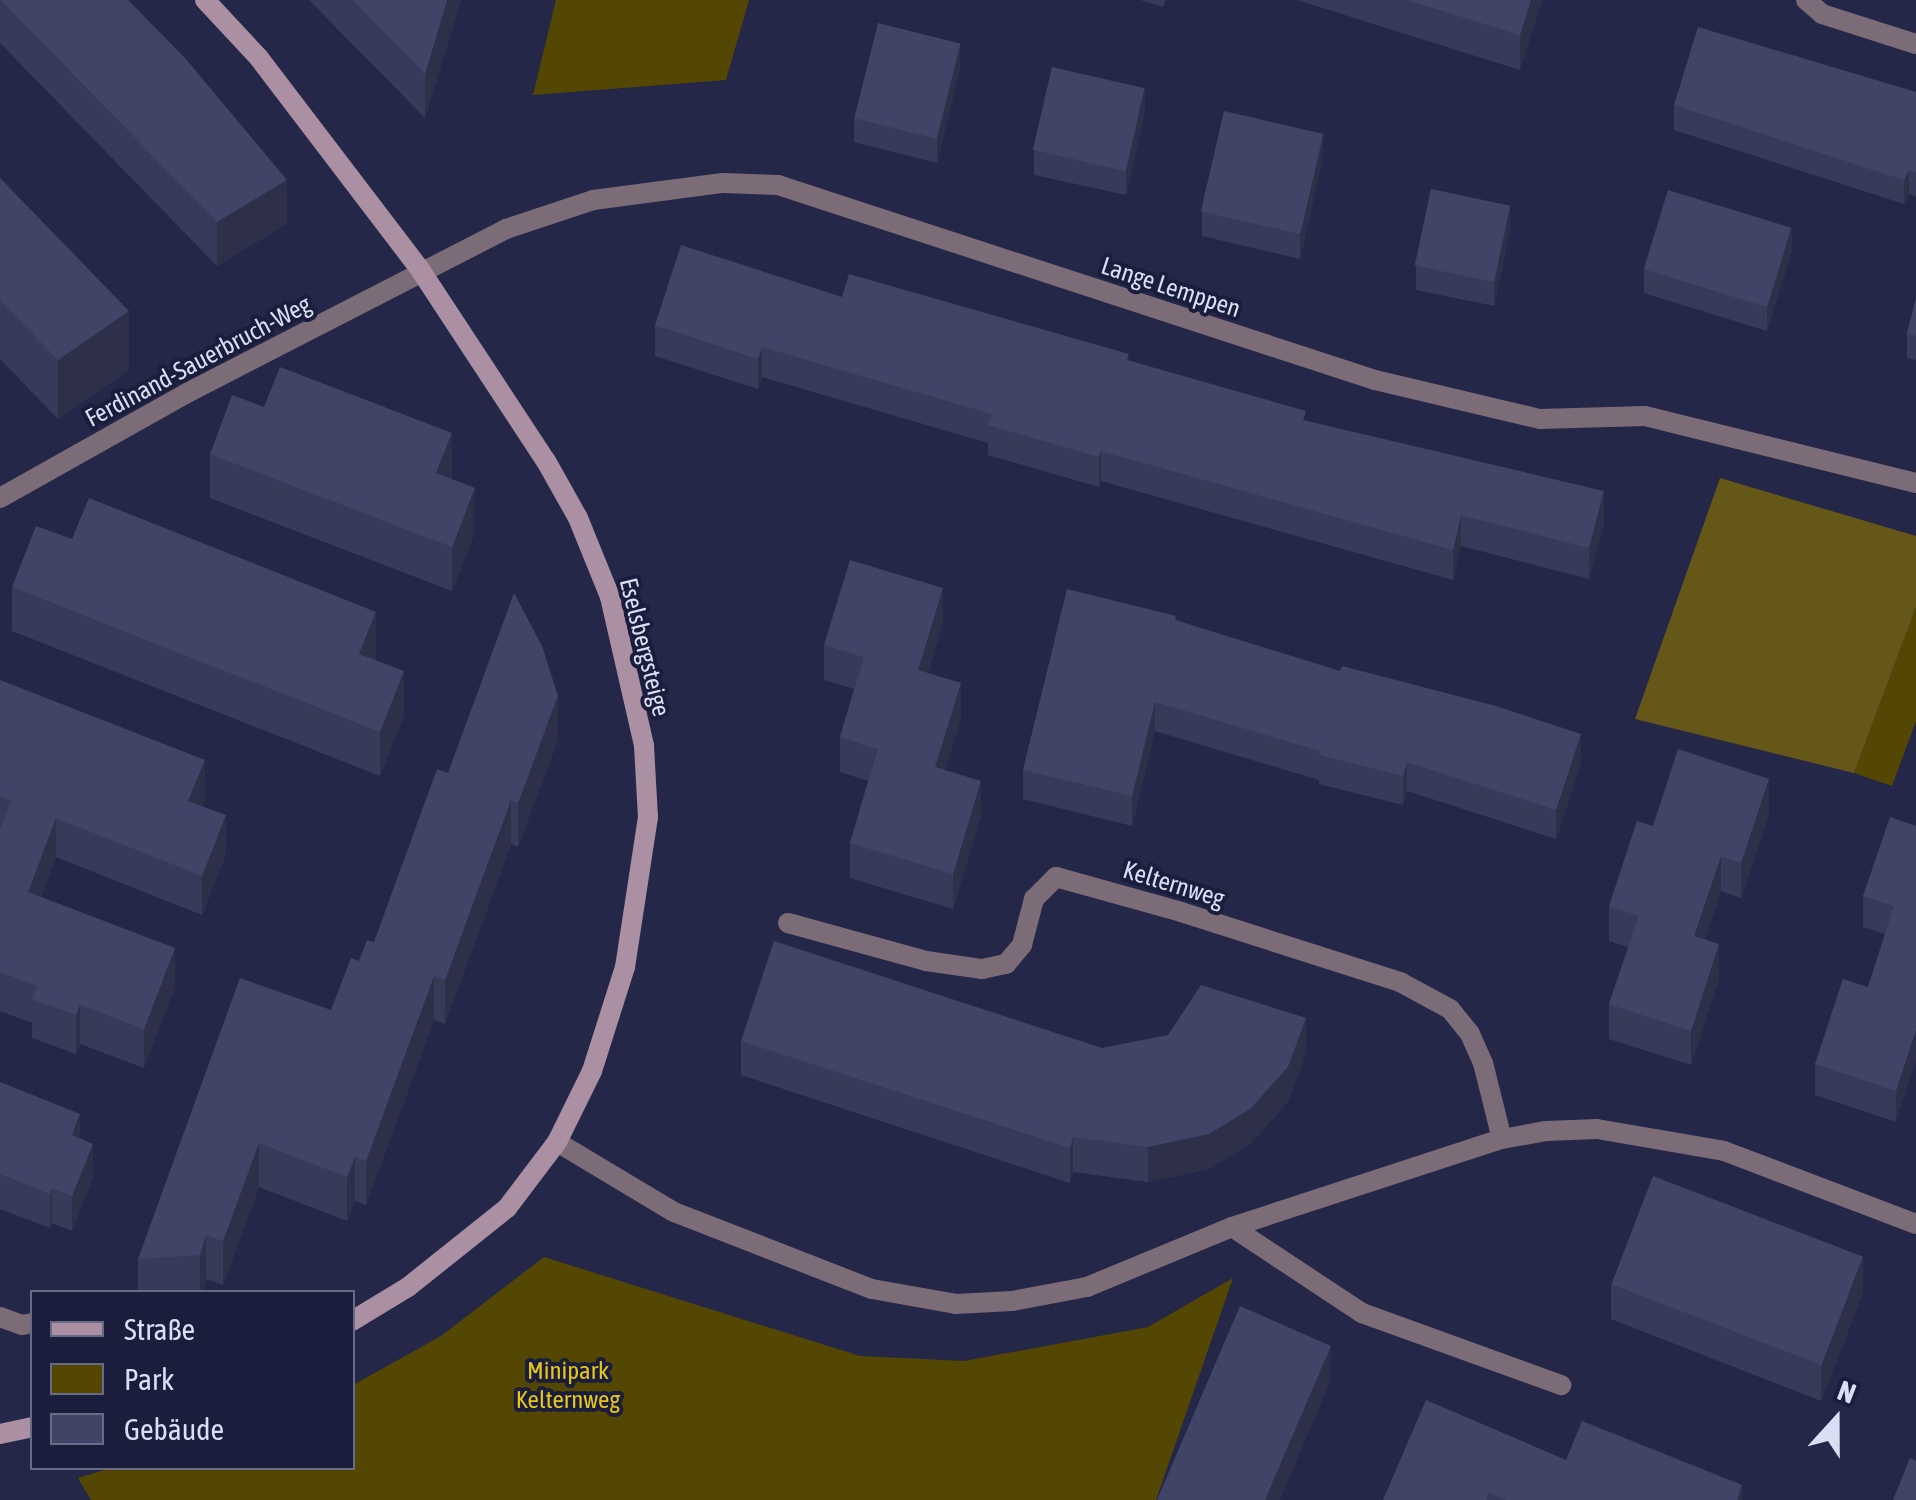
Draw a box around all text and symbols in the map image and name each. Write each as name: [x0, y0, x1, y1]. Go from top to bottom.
street label: Lange Lemppen: [1098, 250, 1244, 324]
street label: Ferdinand-Sauerbruch-Weg: [80, 289, 316, 433]
street label: Eselsbergsteige: [613, 575, 677, 719]
street label: Kelternweg: [1120, 854, 1228, 914]
legend: [30, 1290, 355, 1470]
text: Straße: [124, 1312, 195, 1346]
park label: Minipark Kelternweg: [516, 1356, 620, 1415]
text: Park: [124, 1362, 174, 1396]
north arrow: [1786, 1370, 1886, 1470]
text: N: [1833, 1374, 1860, 1410]
text: Gebäude: [124, 1412, 224, 1446]

